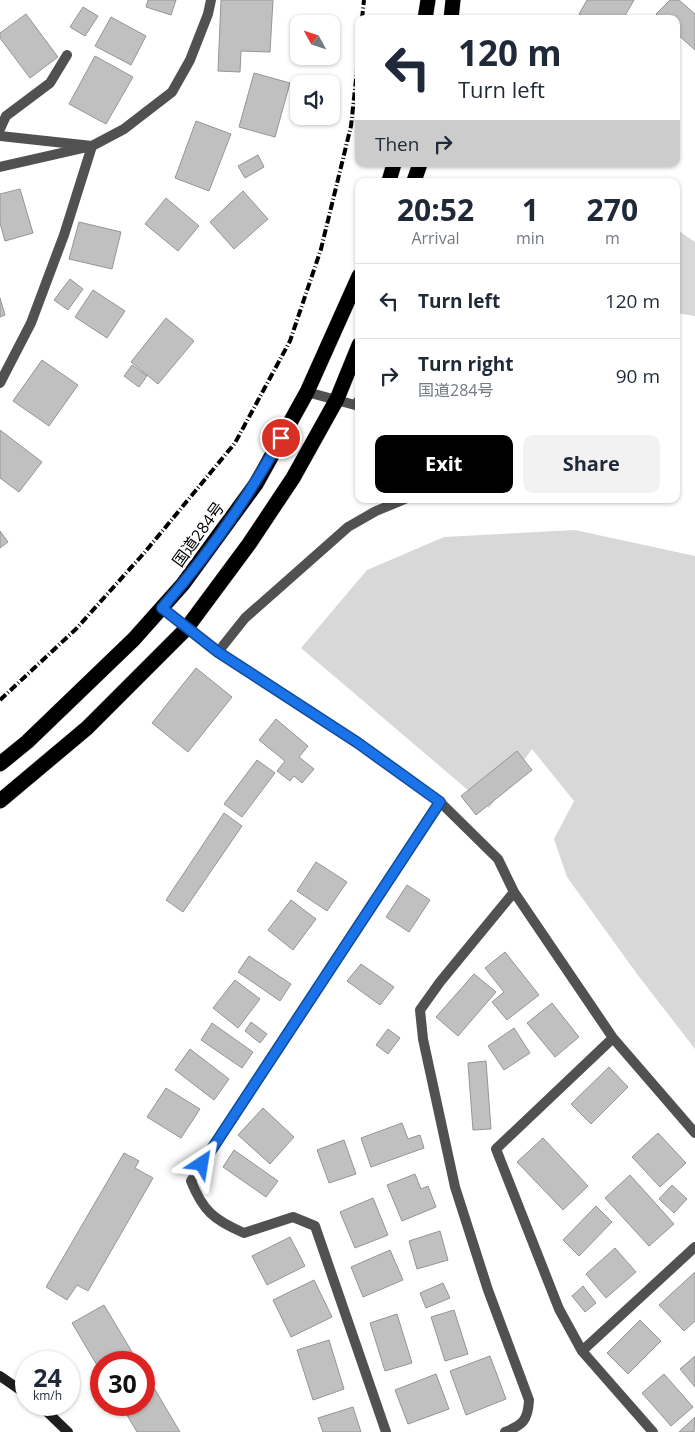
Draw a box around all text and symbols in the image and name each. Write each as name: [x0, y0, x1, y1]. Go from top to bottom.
north arrow: [290, 15, 340, 65]
map controls: [290, 15, 340, 125]
text: 120 m: [458, 29, 562, 76]
icon: left: [375, 35, 440, 100]
text: Turn left: [458, 74, 545, 104]
button: sound: [290, 75, 340, 125]
icon: right: [429, 130, 457, 158]
text: Then: [375, 131, 419, 157]
text: 20:52: [397, 189, 474, 230]
text: 1: [522, 189, 539, 230]
text: 270: [587, 189, 638, 230]
text: Arrival: [411, 227, 460, 249]
text: min: [516, 227, 545, 249]
text: m: [605, 227, 620, 249]
icon: left: [375, 287, 403, 315]
text: Turn left: [418, 288, 500, 314]
text: 120 m: [605, 288, 660, 314]
text: Turn right: [418, 351, 513, 377]
icon: right: [375, 362, 403, 390]
text: 90 m: [616, 363, 660, 389]
text: 国道284号: [418, 379, 493, 401]
pin: [260, 417, 302, 459]
icon: arrive: [267, 424, 295, 452]
button: Exit: [375, 435, 513, 493]
button: Share: [523, 435, 660, 493]
street label: 国道284号: [167, 497, 229, 571]
position arrow: [175, 1137, 227, 1189]
speed limit sign: 30: [90, 1351, 155, 1416]
text: 24: [33, 1360, 62, 1394]
text: km/h: [33, 1387, 62, 1404]

